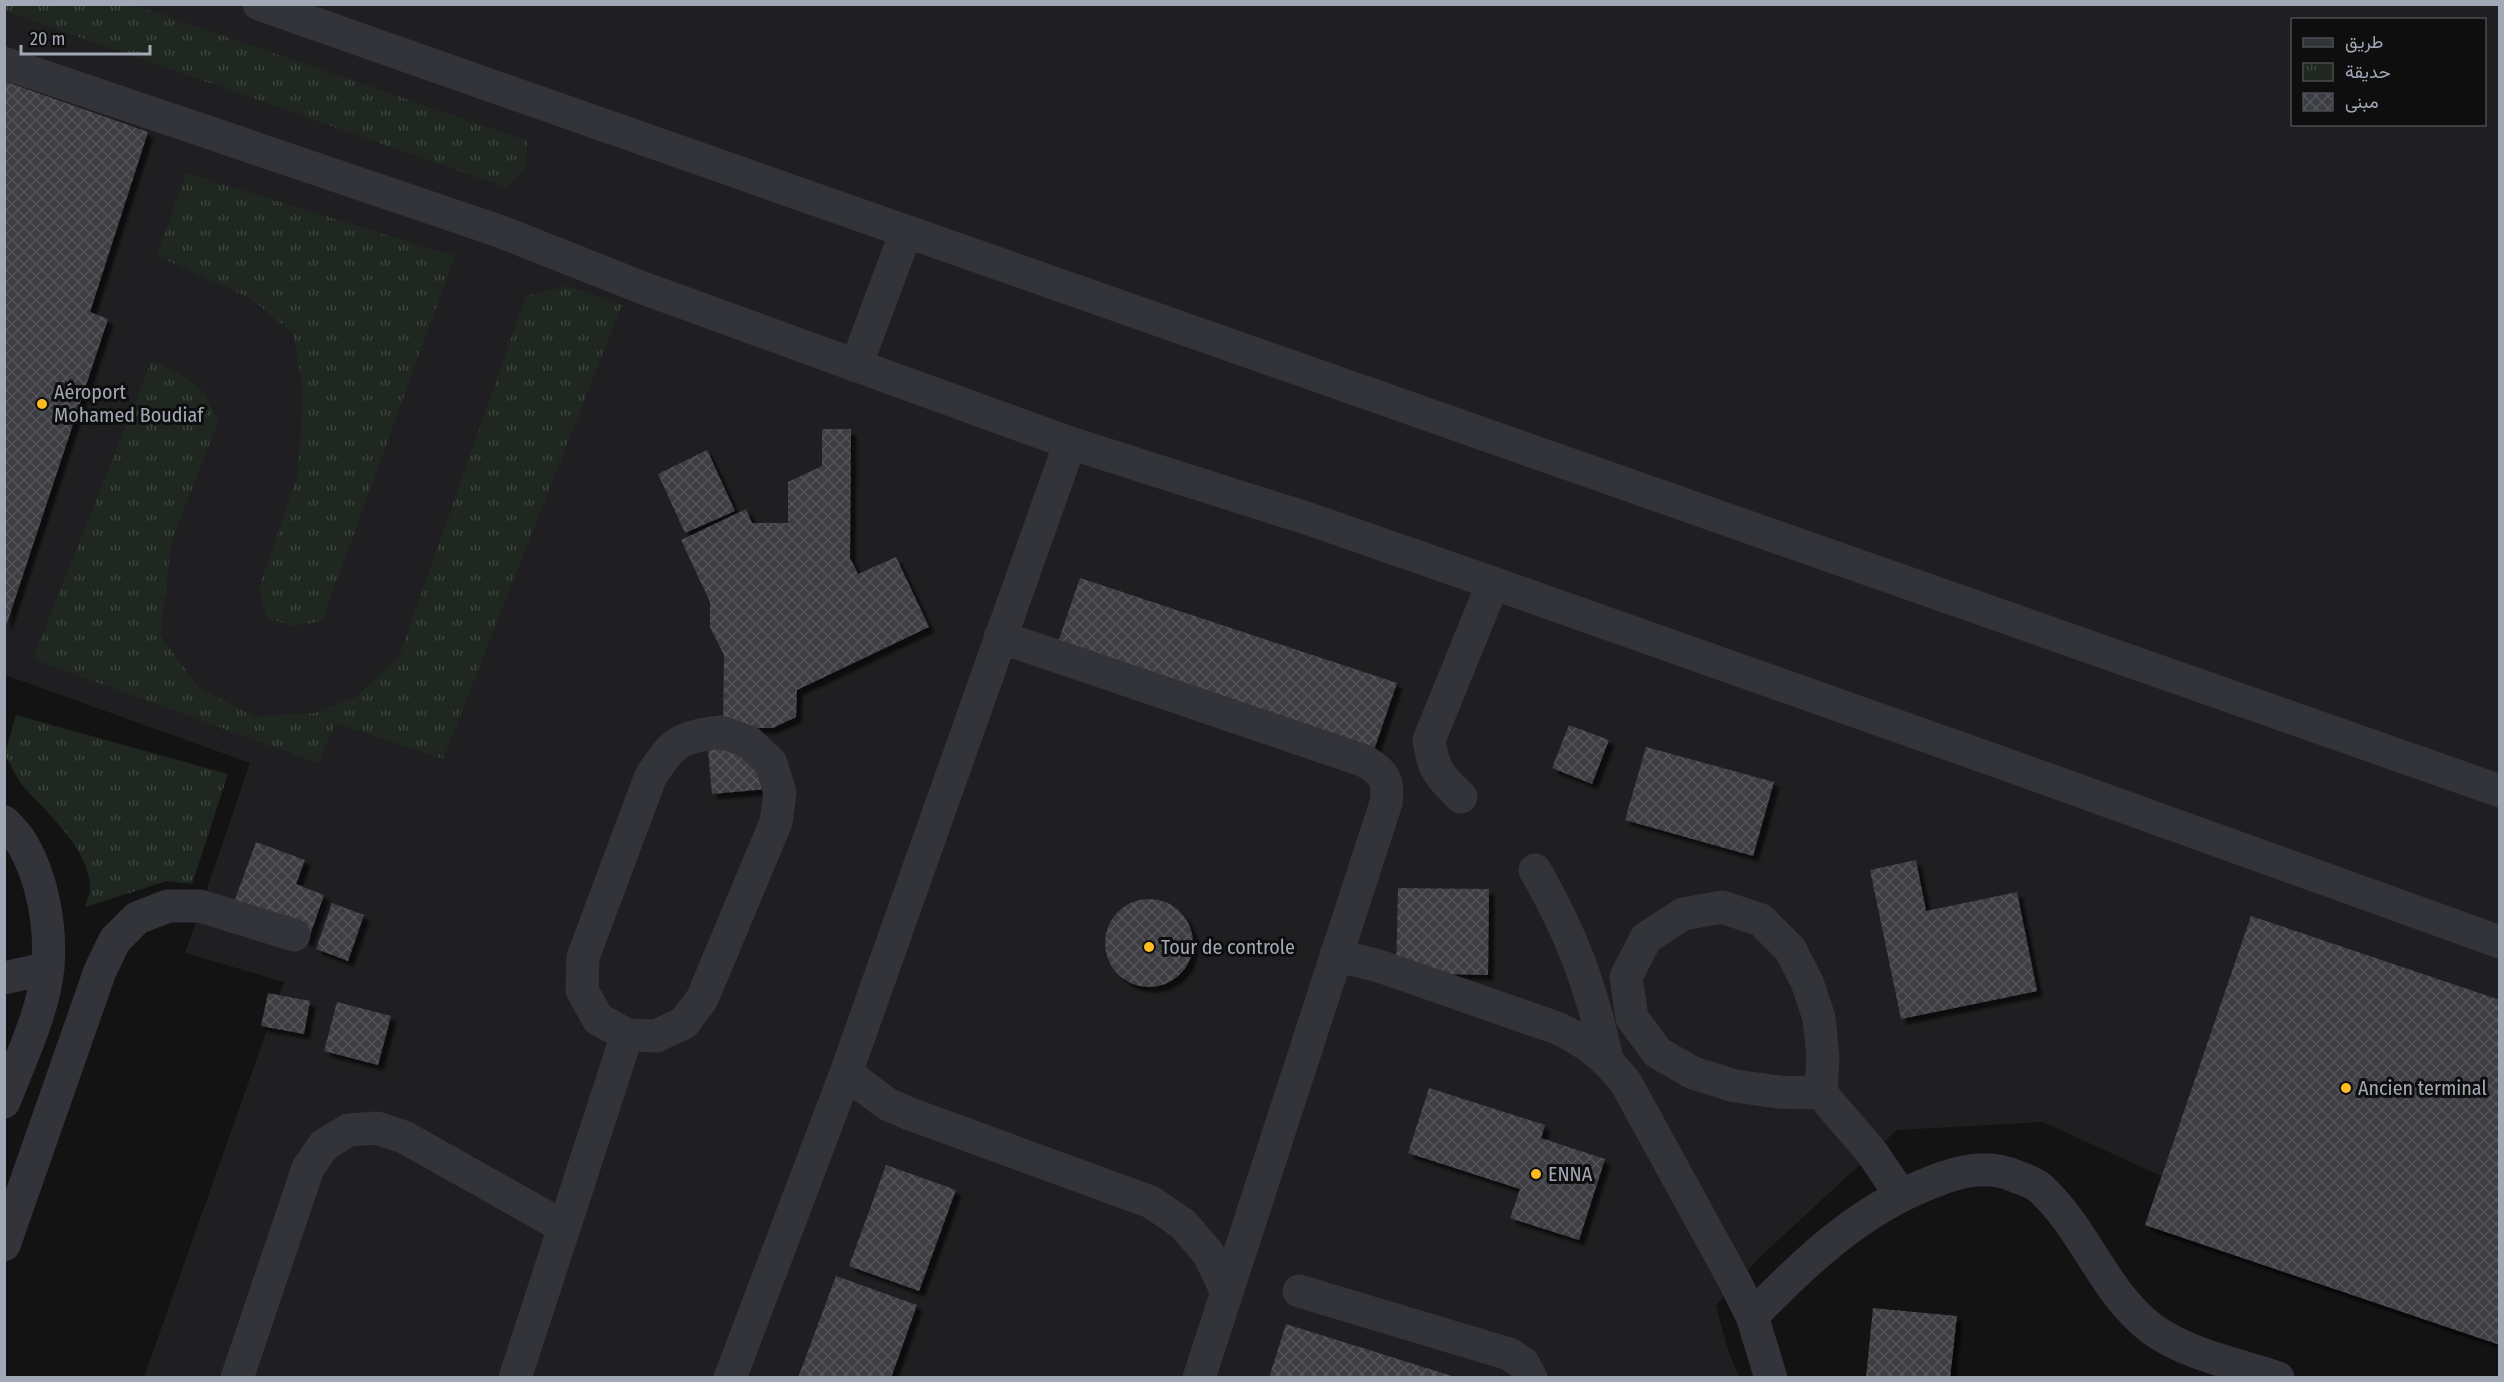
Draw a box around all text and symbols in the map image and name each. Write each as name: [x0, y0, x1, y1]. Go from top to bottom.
scale bar: [21, 18, 150, 56]
legend: [2291, 18, 2486, 126]
text: 20 m: [30, 28, 65, 50]
text: طريق: [2345, 31, 2383, 53]
text: حديقة: [2345, 61, 2391, 83]
text: مبنى: [2345, 91, 2379, 113]
place label: Aéroport Mohamed Boudiaf: [54, 380, 205, 427]
marker: Aéroport Mohamed Boudiaf: [35, 397, 49, 411]
place label: Tour de controle: [1161, 935, 1295, 959]
marker: Tour de controle: [1142, 940, 1156, 954]
place label: Ancien terminal: [2358, 1076, 2487, 1100]
marker: Ancien terminal: [2339, 1081, 2353, 1095]
place label: ENNA: [1548, 1162, 1593, 1186]
marker: ENNA: [1529, 1167, 1543, 1181]

